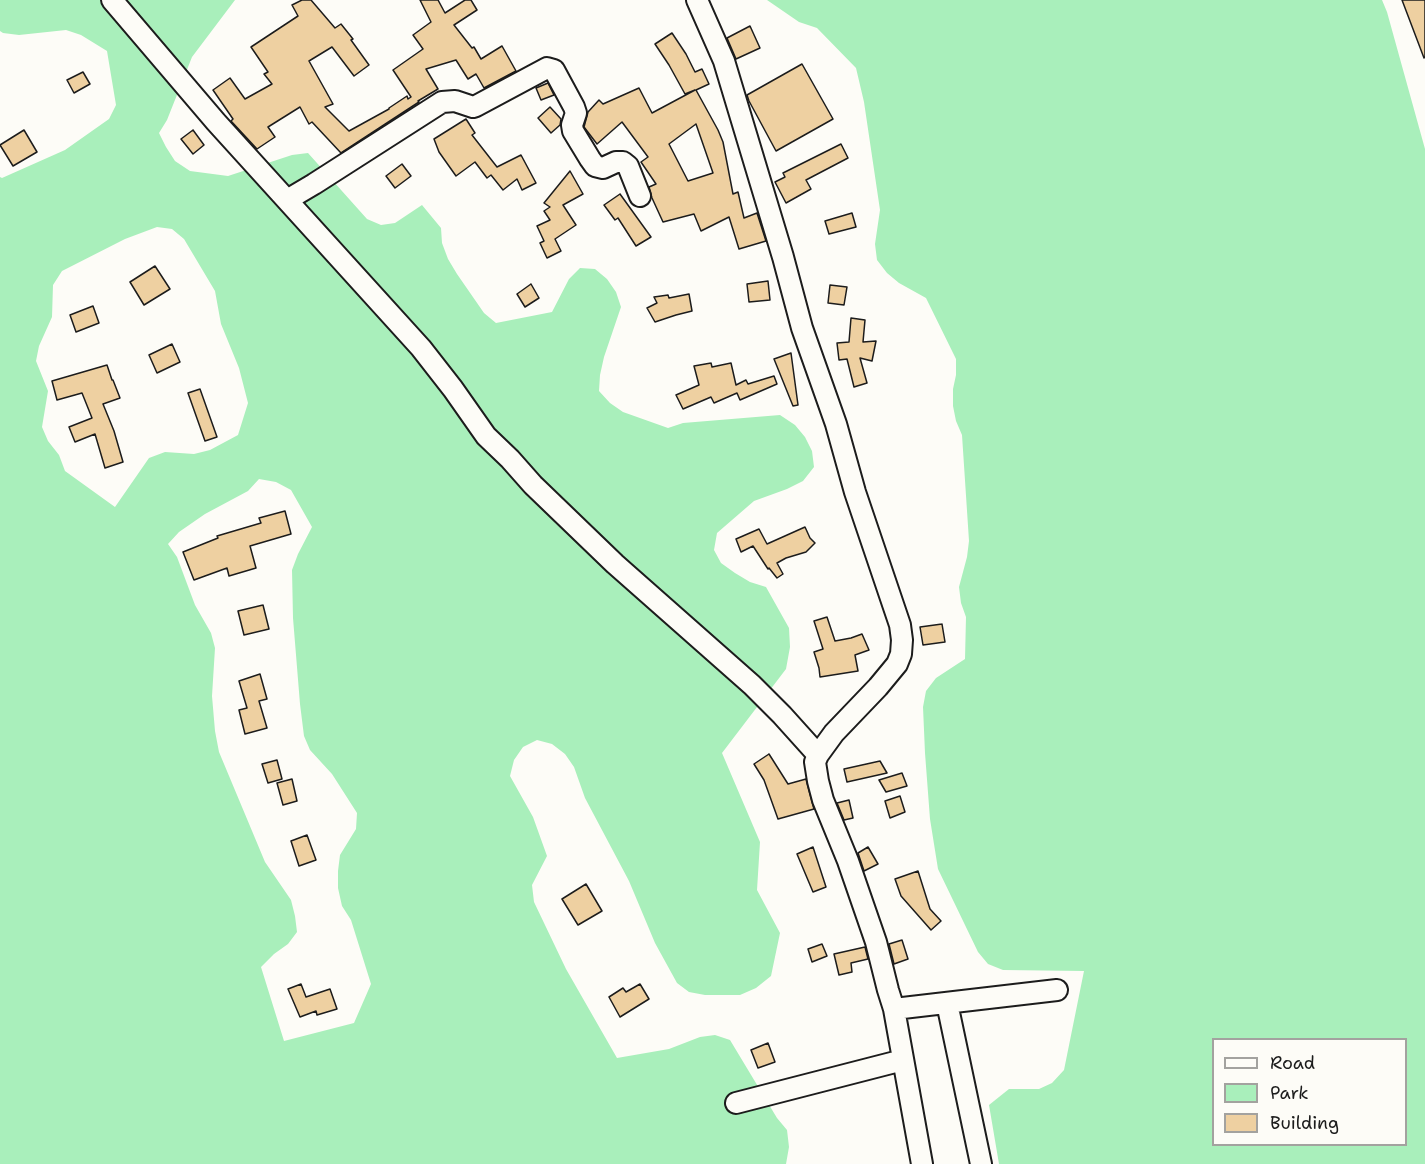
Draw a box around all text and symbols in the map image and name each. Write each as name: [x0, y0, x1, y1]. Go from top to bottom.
legend: [1212, 1038, 1407, 1146]
text: Road: [1270, 1051, 1315, 1075]
text: Park: [1270, 1081, 1309, 1105]
text: Building: [1270, 1111, 1339, 1135]

